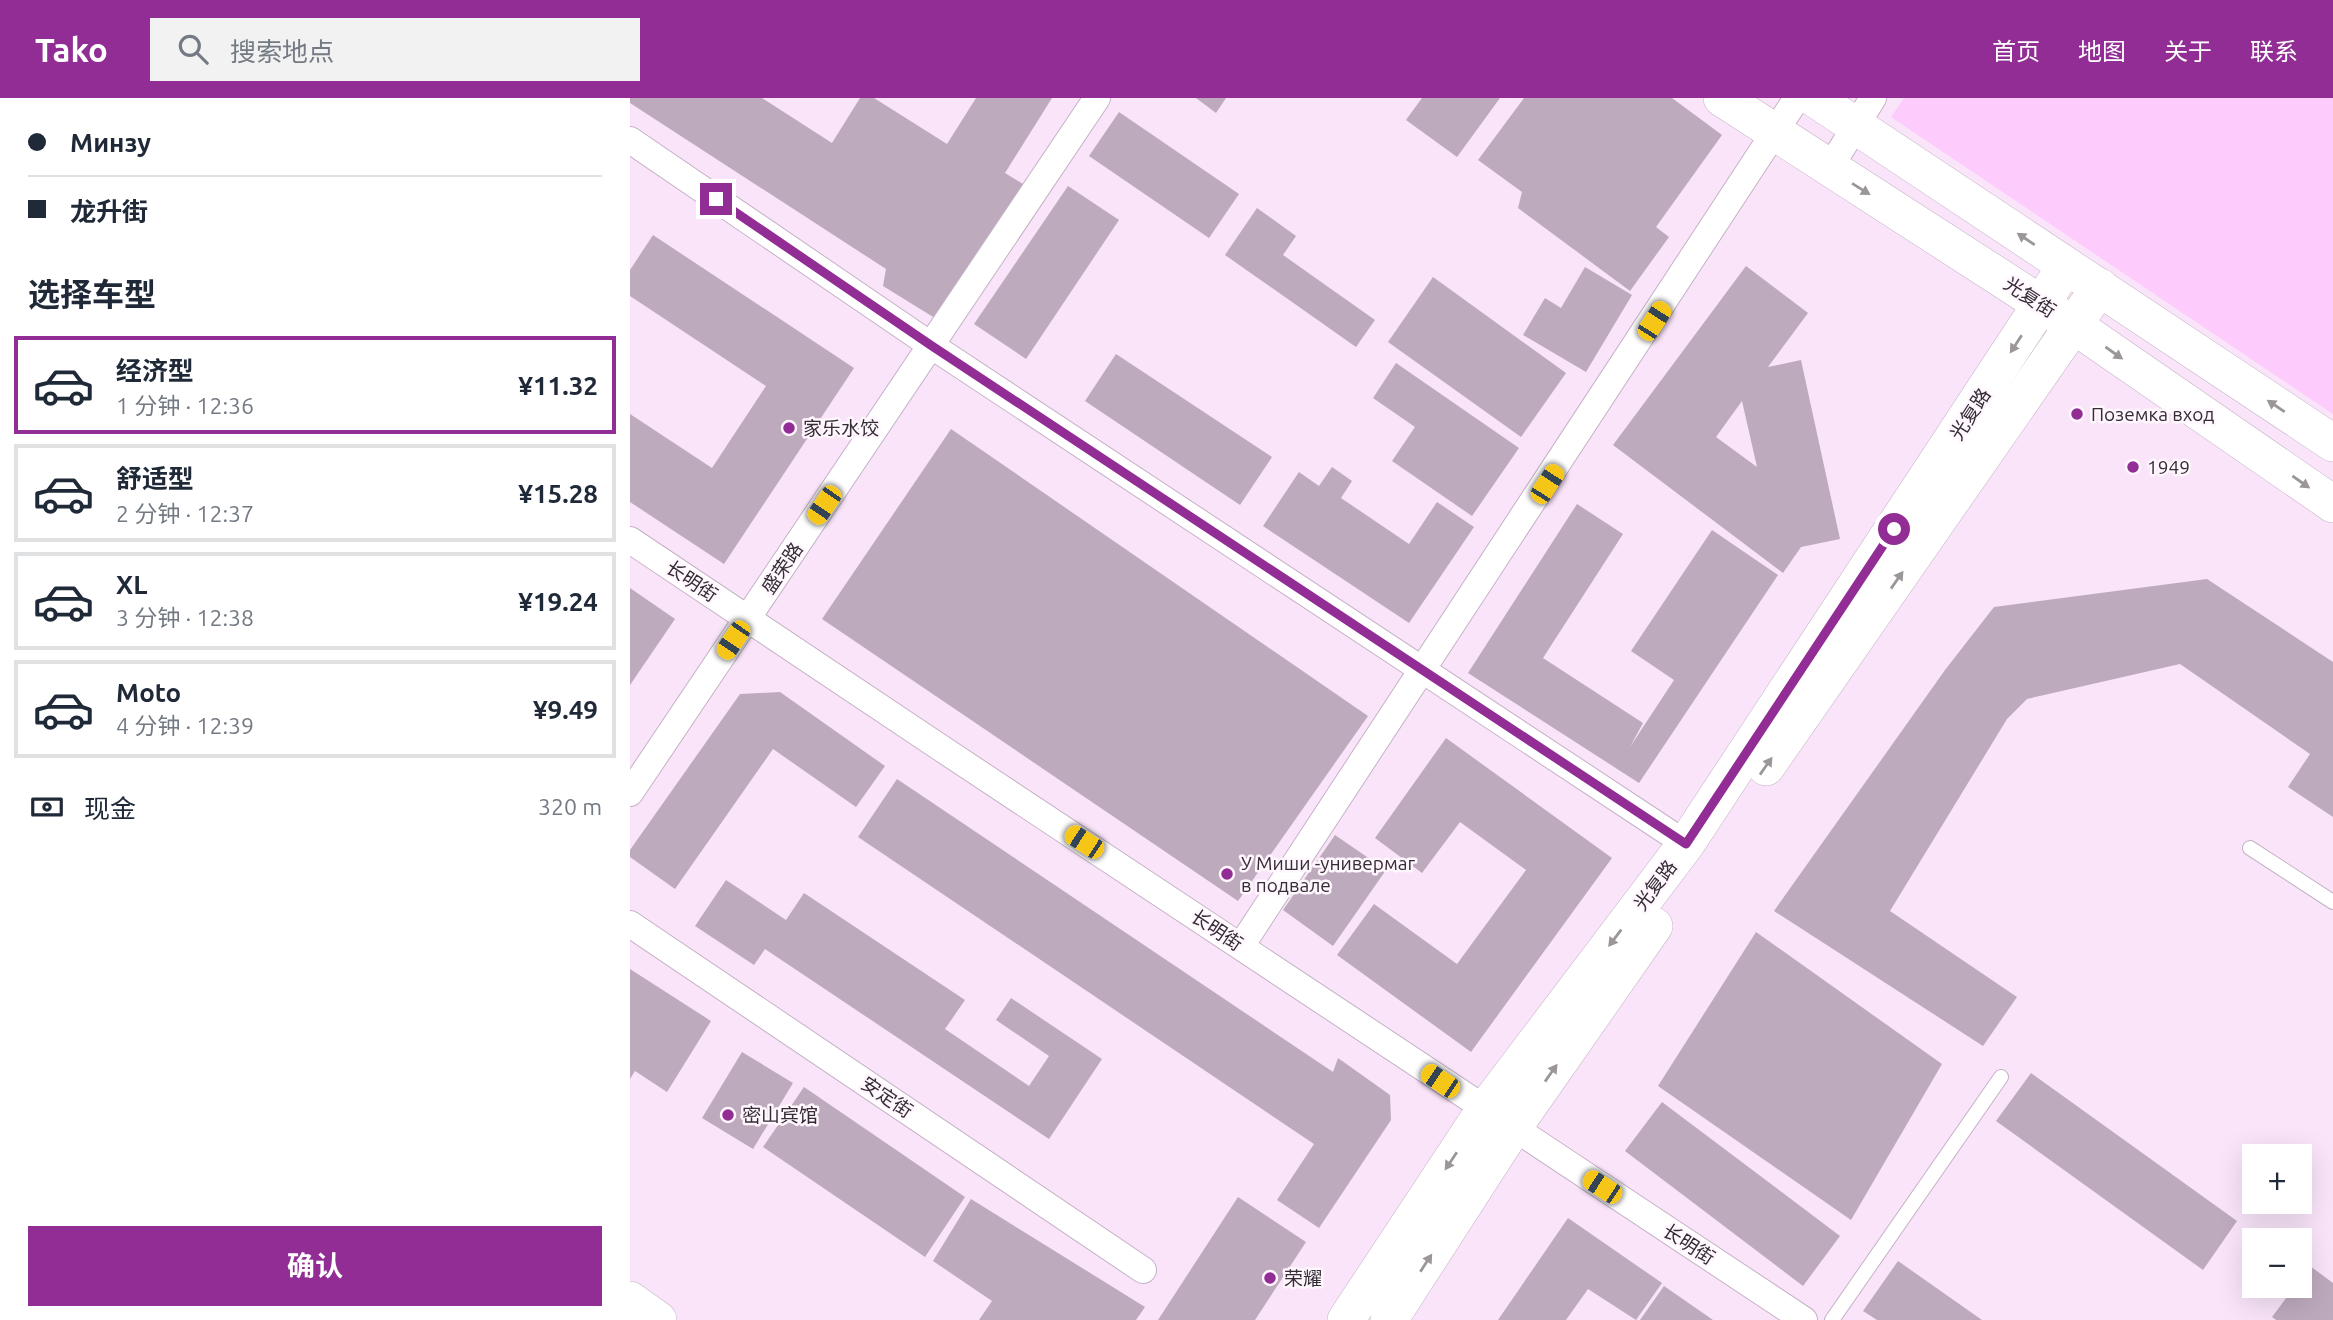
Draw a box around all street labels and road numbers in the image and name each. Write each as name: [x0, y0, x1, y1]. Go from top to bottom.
street label: 光复街: [2000, 272, 2060, 322]
street label: 光复路: [1945, 384, 1995, 444]
street label: 盛荣路: [757, 538, 807, 598]
street label: 长明街: [662, 556, 722, 606]
street label: 光复路: [1629, 856, 1681, 914]
street label: 长明街: [1187, 905, 1247, 955]
street label: 安定街: [857, 1072, 917, 1122]
street label: 长明街: [1659, 1219, 1719, 1269]

